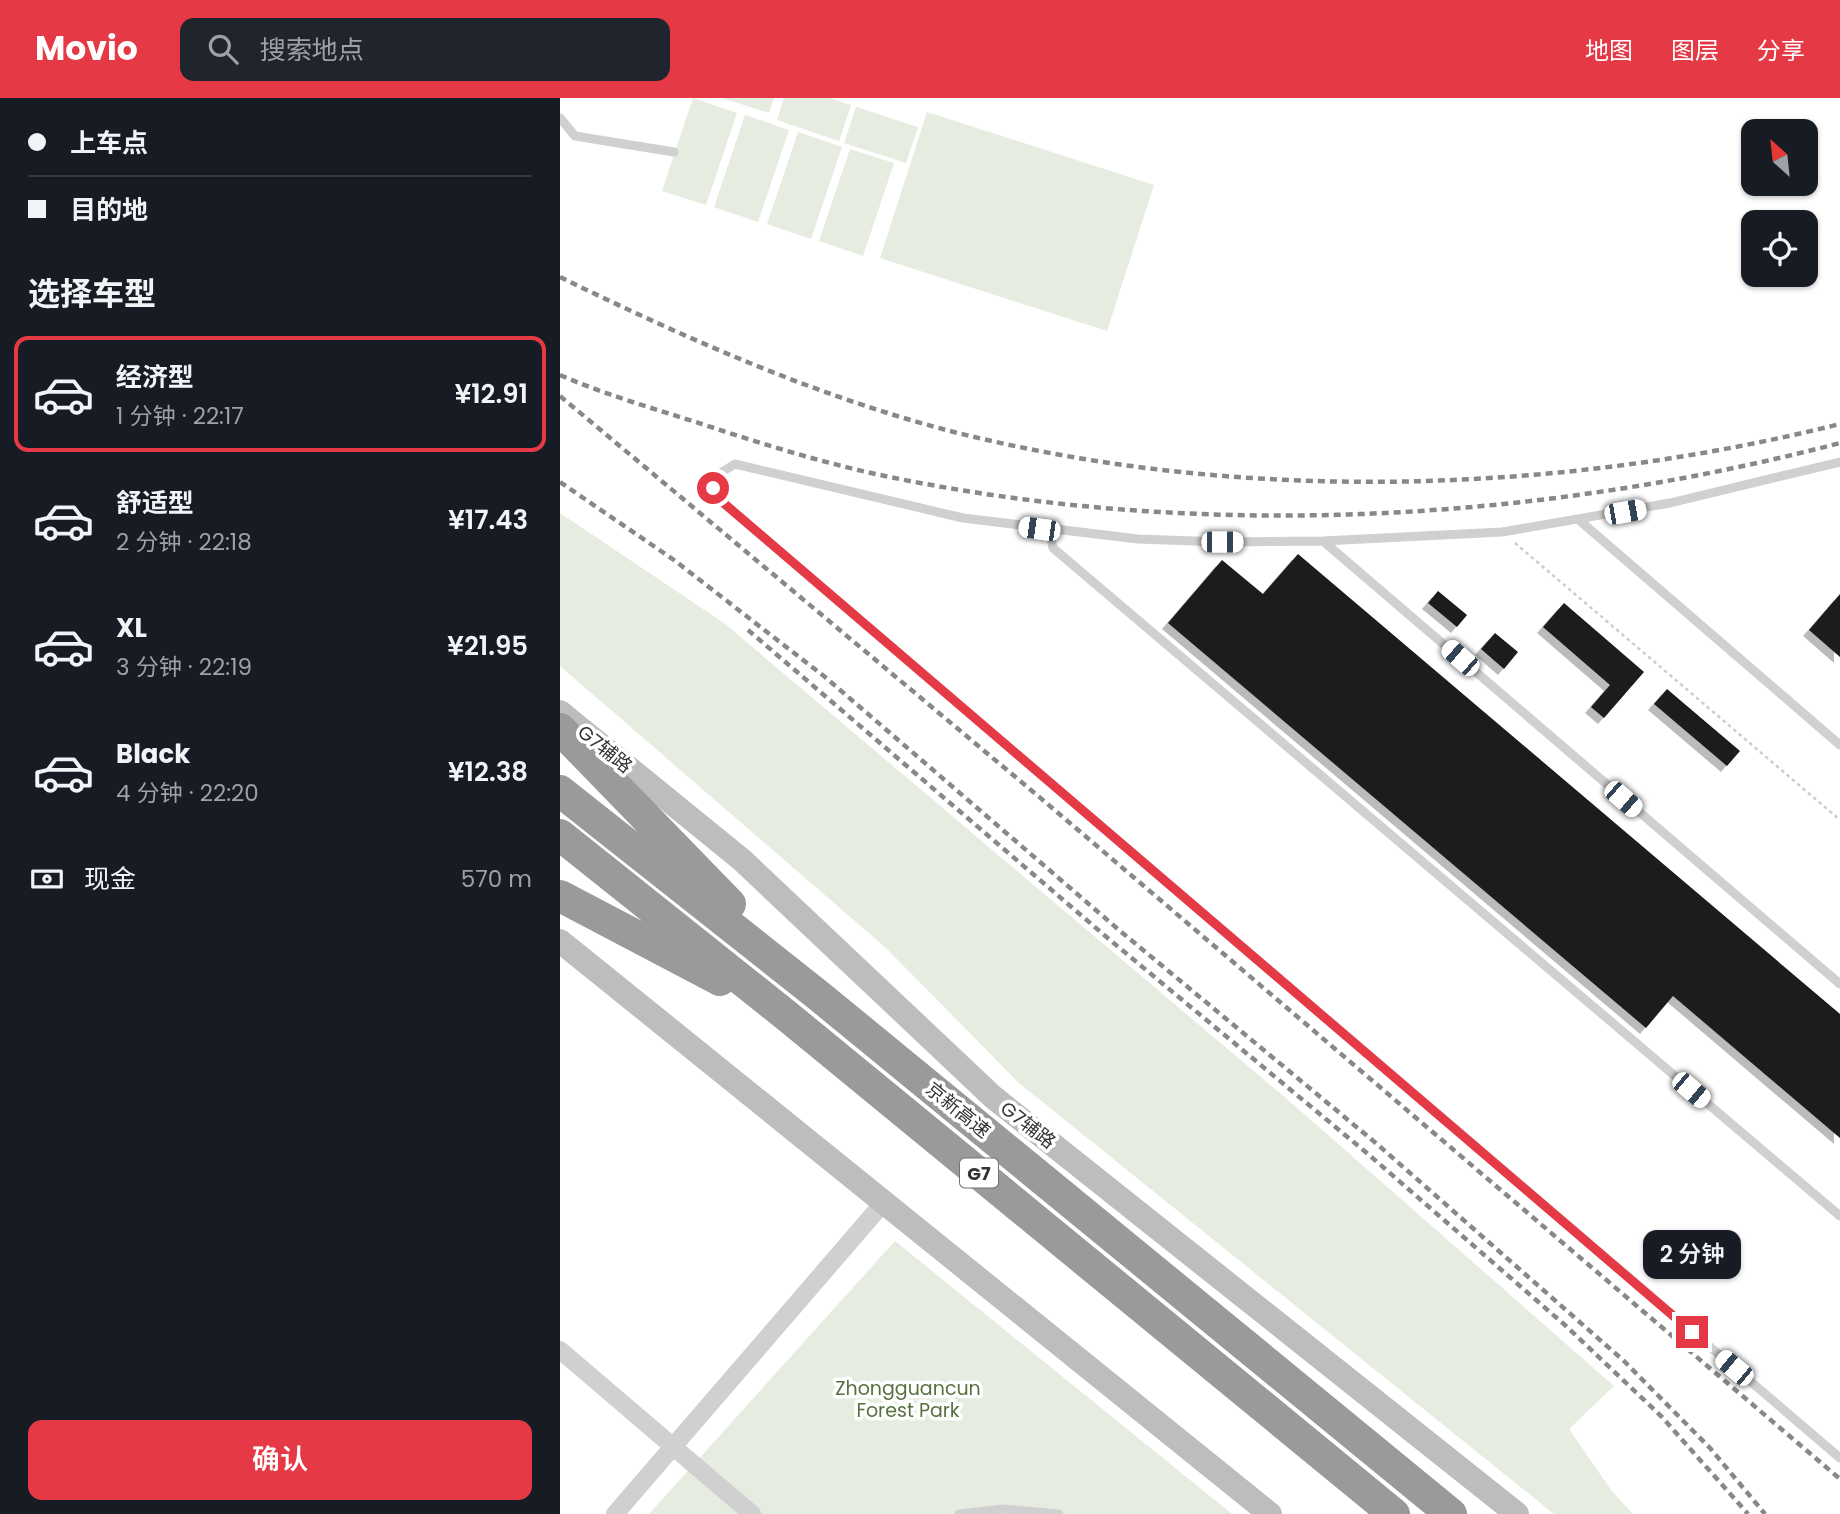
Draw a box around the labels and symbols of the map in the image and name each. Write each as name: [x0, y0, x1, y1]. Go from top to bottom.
north arrow: [1741, 119, 1818, 196]
route start: [697, 472, 729, 504]
car: [1603, 498, 1648, 526]
car: [1017, 516, 1062, 542]
car: [1202, 532, 1244, 553]
car: [1438, 636, 1483, 680]
street label: G7辅路: [572, 719, 638, 779]
car: [1601, 777, 1646, 821]
car: [1669, 1068, 1714, 1112]
street label: 京新高速: [920, 1076, 996, 1144]
street label: G7辅路: [995, 1095, 1061, 1155]
road number: G7: [960, 1158, 998, 1188]
callout: 2 分钟: [1643, 1230, 1741, 1280]
route end: [1676, 1316, 1708, 1348]
car: [1712, 1346, 1757, 1390]
park label: Zhongguancun Forest Park: [835, 1375, 981, 1424]

